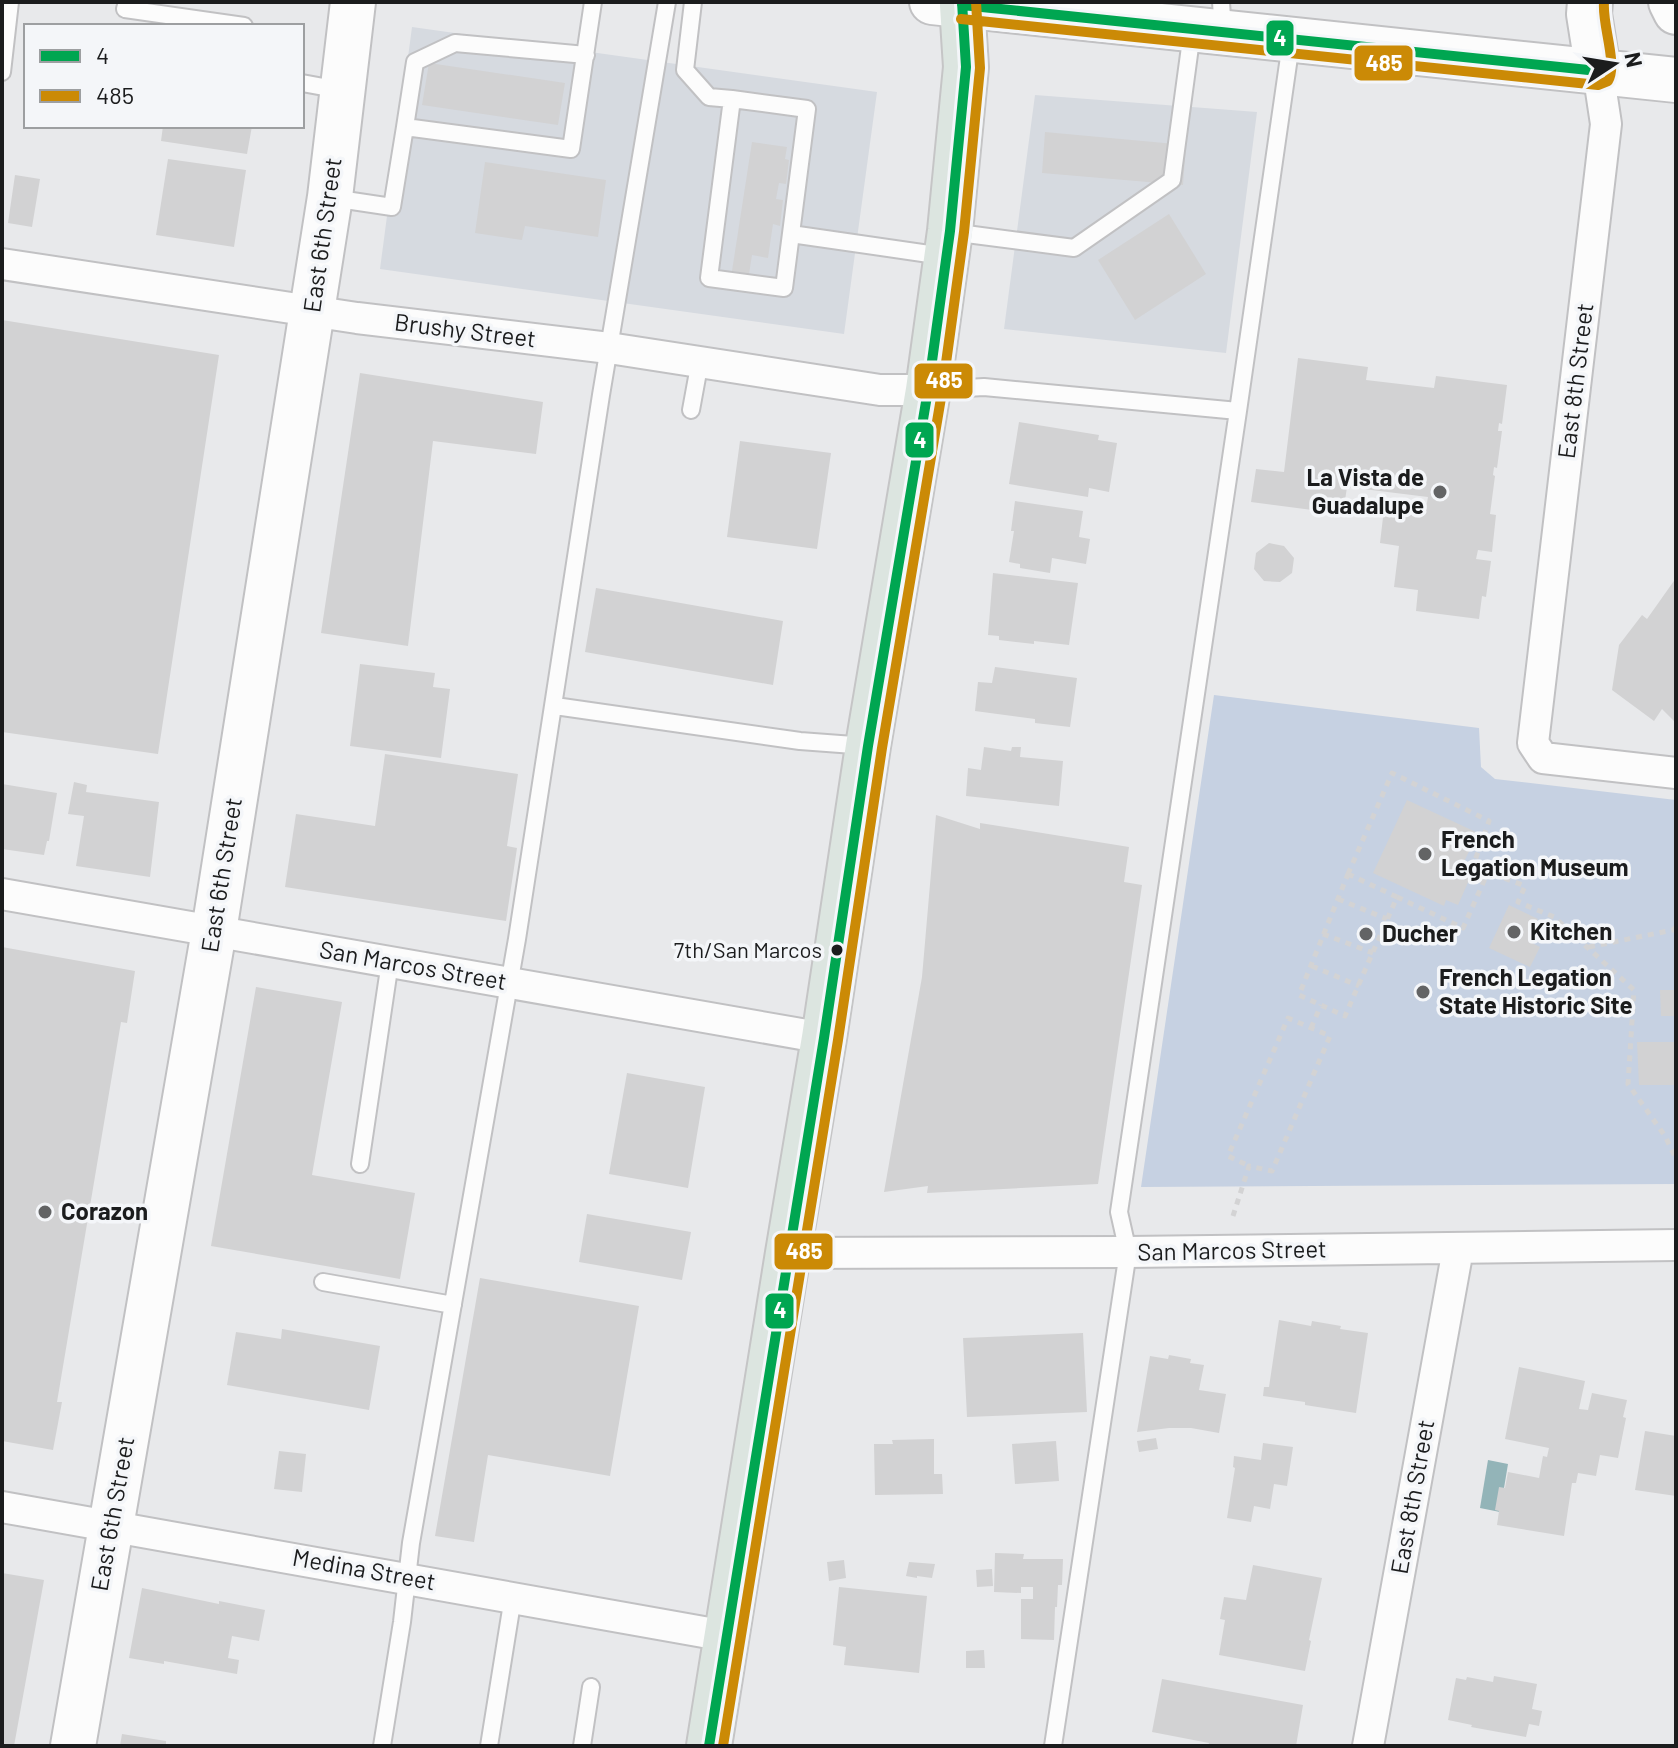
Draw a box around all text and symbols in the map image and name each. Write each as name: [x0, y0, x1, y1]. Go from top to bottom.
line badge: 4: [1265, 19, 1295, 57]
legend: [24, 24, 304, 128]
text: 4: [1273, 24, 1287, 50]
north arrow: [1574, 24, 1654, 104]
text: 4: [96, 40, 109, 69]
line badge: 485: [1353, 44, 1414, 82]
text: 485: [1365, 49, 1403, 75]
text: N: [1620, 50, 1649, 69]
text: 485: [96, 80, 134, 109]
street label: East 6th Street: [296, 155, 347, 314]
street label: East 8th Street: [1551, 301, 1598, 460]
street label: Brushy Street: [393, 306, 538, 353]
line badge: 485: [913, 362, 974, 400]
text: 485: [925, 366, 963, 392]
line badge: 4: [904, 421, 935, 459]
text: 4: [913, 426, 927, 452]
place label: La Vista de Guadalupe: [1306, 462, 1424, 519]
marker: La Vista de Guadalupe: [1431, 483, 1449, 501]
street label: East 6th Street: [194, 795, 247, 954]
place label: French Legation Museum: [1441, 824, 1629, 881]
marker: French Legation Museum: [1416, 845, 1434, 863]
place label: Kitchen: [1530, 916, 1612, 945]
place label: Ducher: [1382, 918, 1458, 947]
marker: Kitchen: [1505, 923, 1523, 941]
marker: Ducher: [1357, 925, 1375, 943]
street label: San Marcos Street: [317, 934, 509, 995]
place label: 7th/San Marcos: [674, 936, 822, 962]
marker: 7th/San Marcos: [829, 942, 845, 958]
place label: French Legation State Historic Site: [1439, 962, 1633, 1019]
marker: French Legation State Historic Site: [1414, 983, 1432, 1001]
place label: Corazon: [61, 1196, 148, 1225]
marker: Corazon: [36, 1203, 54, 1221]
line badge: 485: [773, 1232, 834, 1271]
street label: San Marcos Street: [1137, 1233, 1327, 1266]
text: 485: [785, 1237, 823, 1263]
line badge: 4: [764, 1292, 795, 1330]
text: 4: [773, 1296, 787, 1322]
street label: East 8th Street: [1384, 1417, 1439, 1576]
street label: East 6th Street: [84, 1434, 139, 1593]
street label: Medina Street: [290, 1542, 438, 1595]

